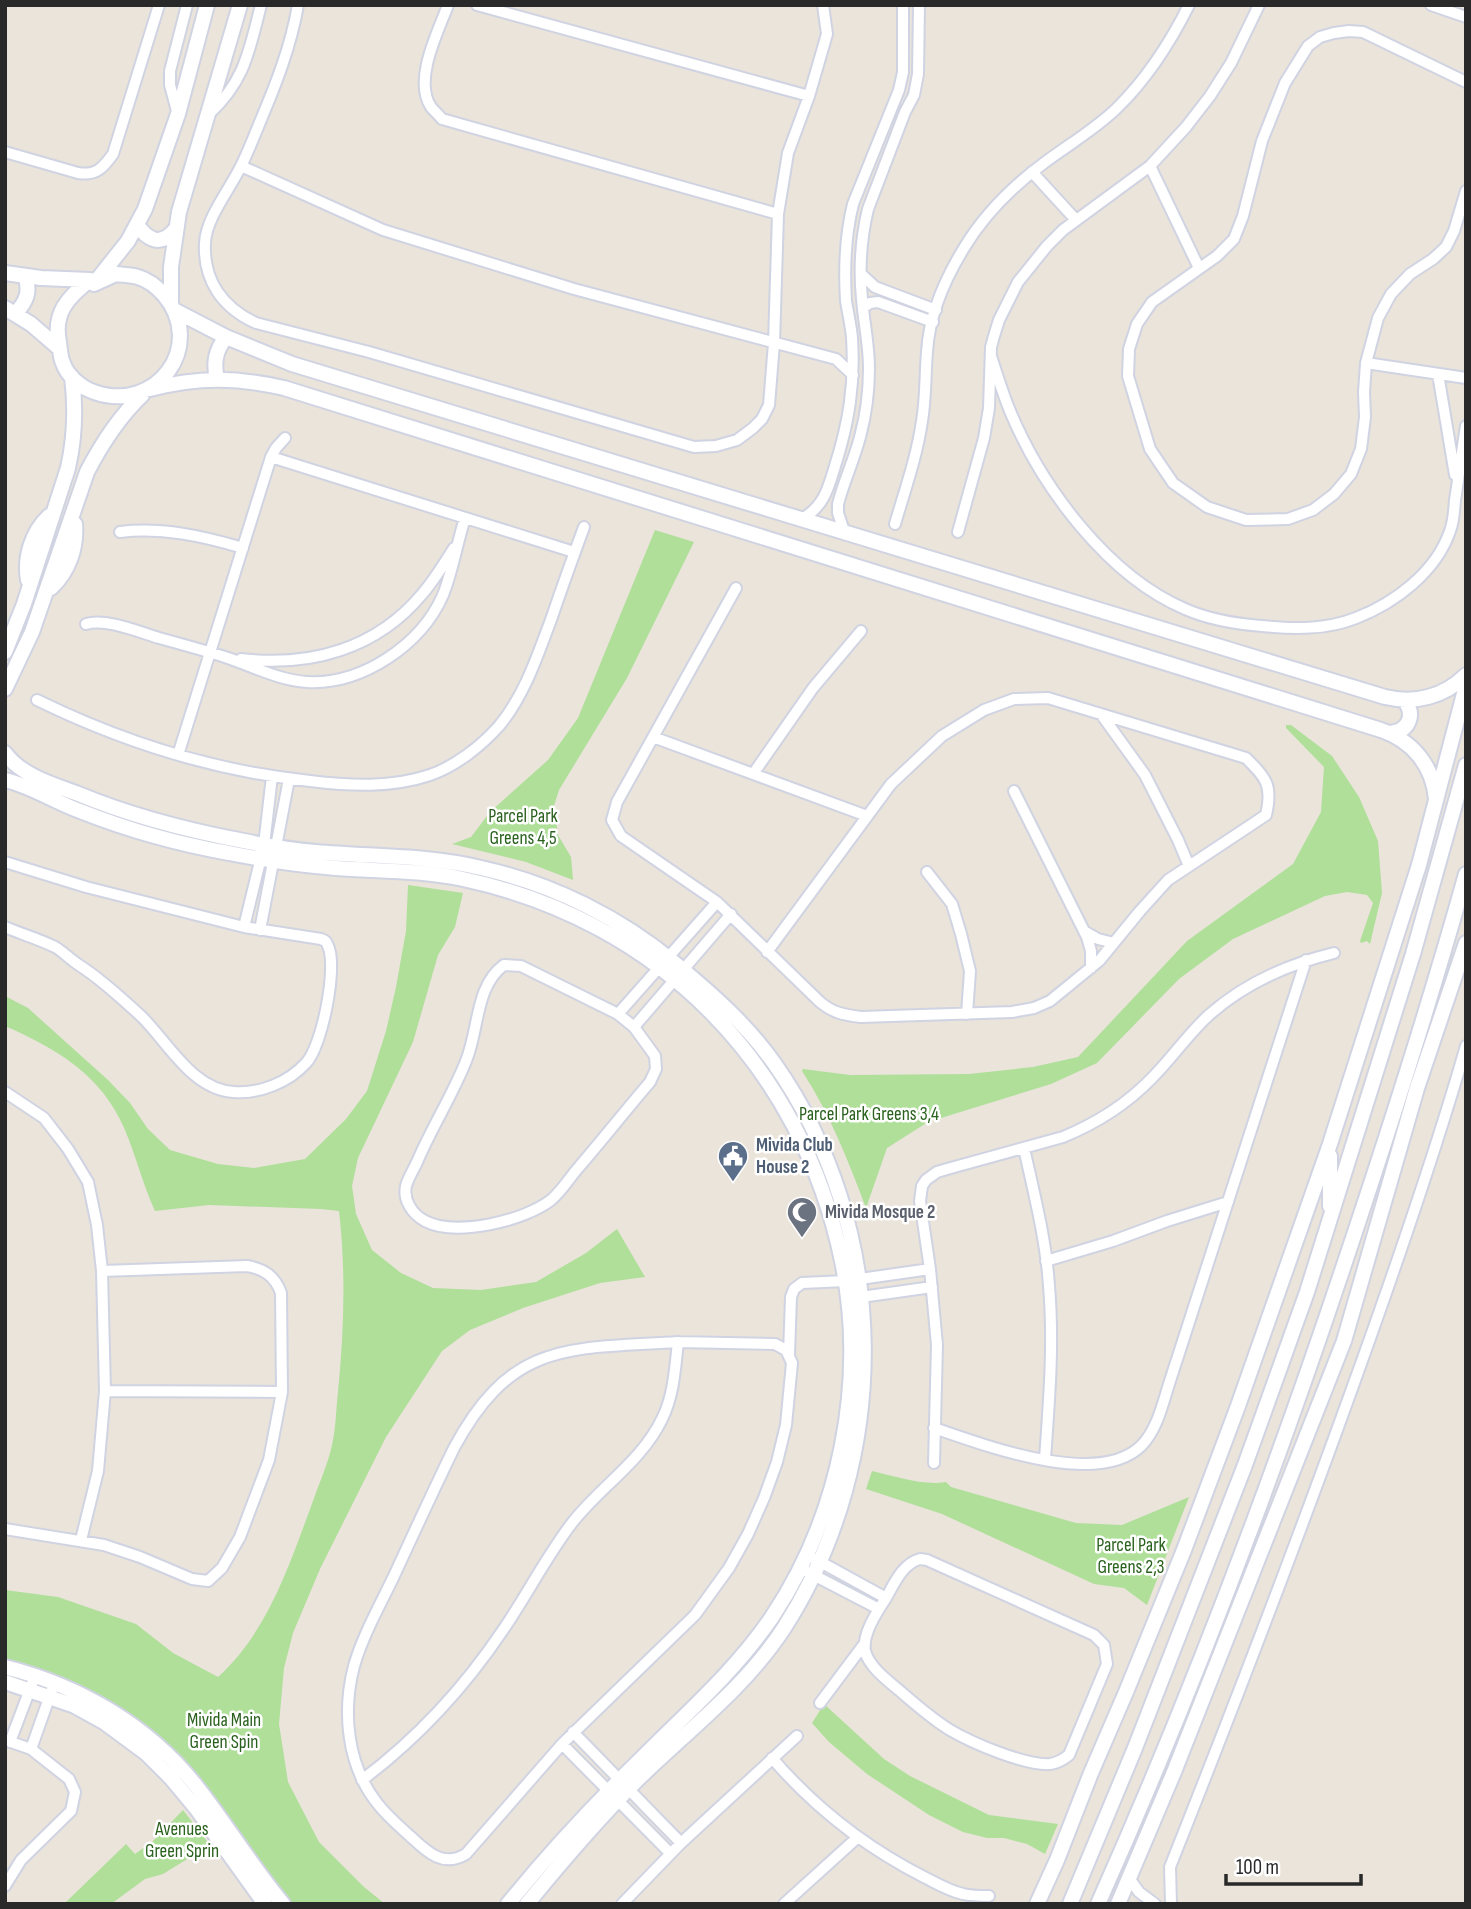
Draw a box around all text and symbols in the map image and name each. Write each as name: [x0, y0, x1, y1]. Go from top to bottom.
park label: Parcel Park Greens 4,5: [488, 805, 559, 850]
park label: Parcel Park Greens 3,4: [799, 1103, 939, 1126]
place label: Mivida Club House 2: [756, 1134, 833, 1179]
public building icon: Mivida Club House 2: [716, 1139, 750, 1183]
mosque icon: Mivida Mosque 2: [785, 1195, 819, 1239]
place label: Mivida Mosque 2: [825, 1201, 935, 1224]
park label: Parcel Park Greens 2,3: [1096, 1534, 1167, 1579]
park label: Mivida Main Green Spin: [187, 1709, 261, 1754]
park label: Avenues Green Sprin: [145, 1818, 219, 1863]
scale bar: [1226, 1842, 1361, 1886]
text: 100 m: [1236, 1855, 1279, 1880]

